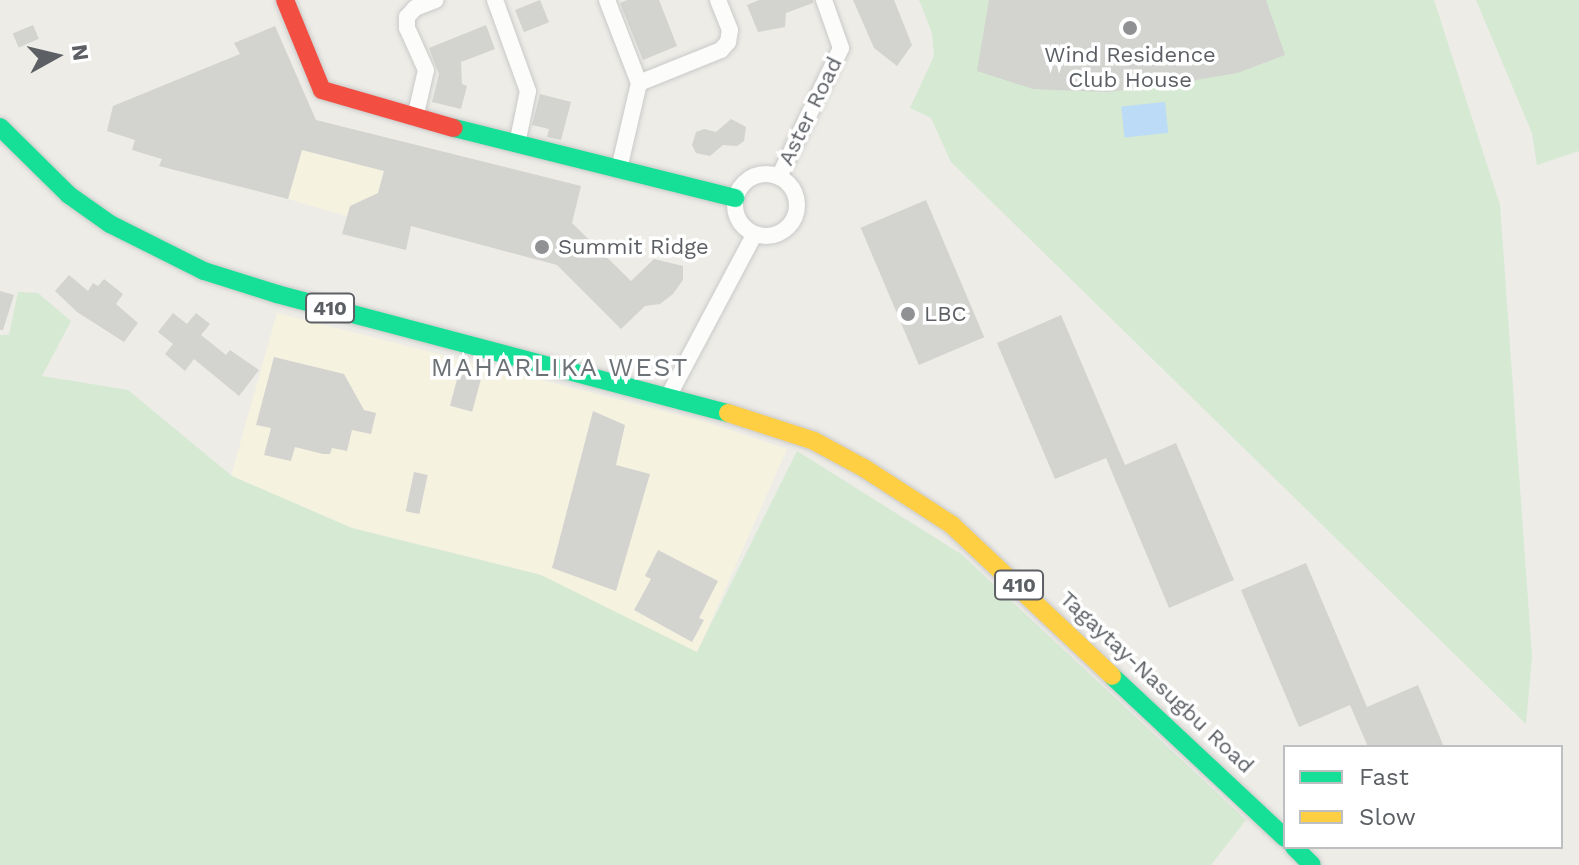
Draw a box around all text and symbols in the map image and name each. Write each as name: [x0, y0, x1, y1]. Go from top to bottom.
north arrow: [16, 16, 96, 96]
marker: Wind Residence Club House: [1121, 19, 1139, 37]
place label: Wind Residence Club House: [1044, 41, 1216, 92]
text: N: [67, 43, 94, 62]
street label: Aster Road: [772, 52, 848, 170]
place label: Summit Ridge: [558, 234, 709, 260]
marker: Summit Ridge: [533, 238, 551, 256]
road number: 410: [304, 292, 356, 324]
place label: LBC: [924, 301, 967, 327]
marker: LBC: [899, 305, 917, 323]
district label: MAHARLIKA WEST: [430, 352, 690, 384]
road number: 410: [993, 569, 1045, 601]
street label: Tagaytay-Nasugbu Road: [1055, 585, 1259, 779]
legend: [1283, 745, 1563, 849]
text: Fast: [1359, 763, 1409, 791]
text: Slow: [1359, 803, 1416, 831]

